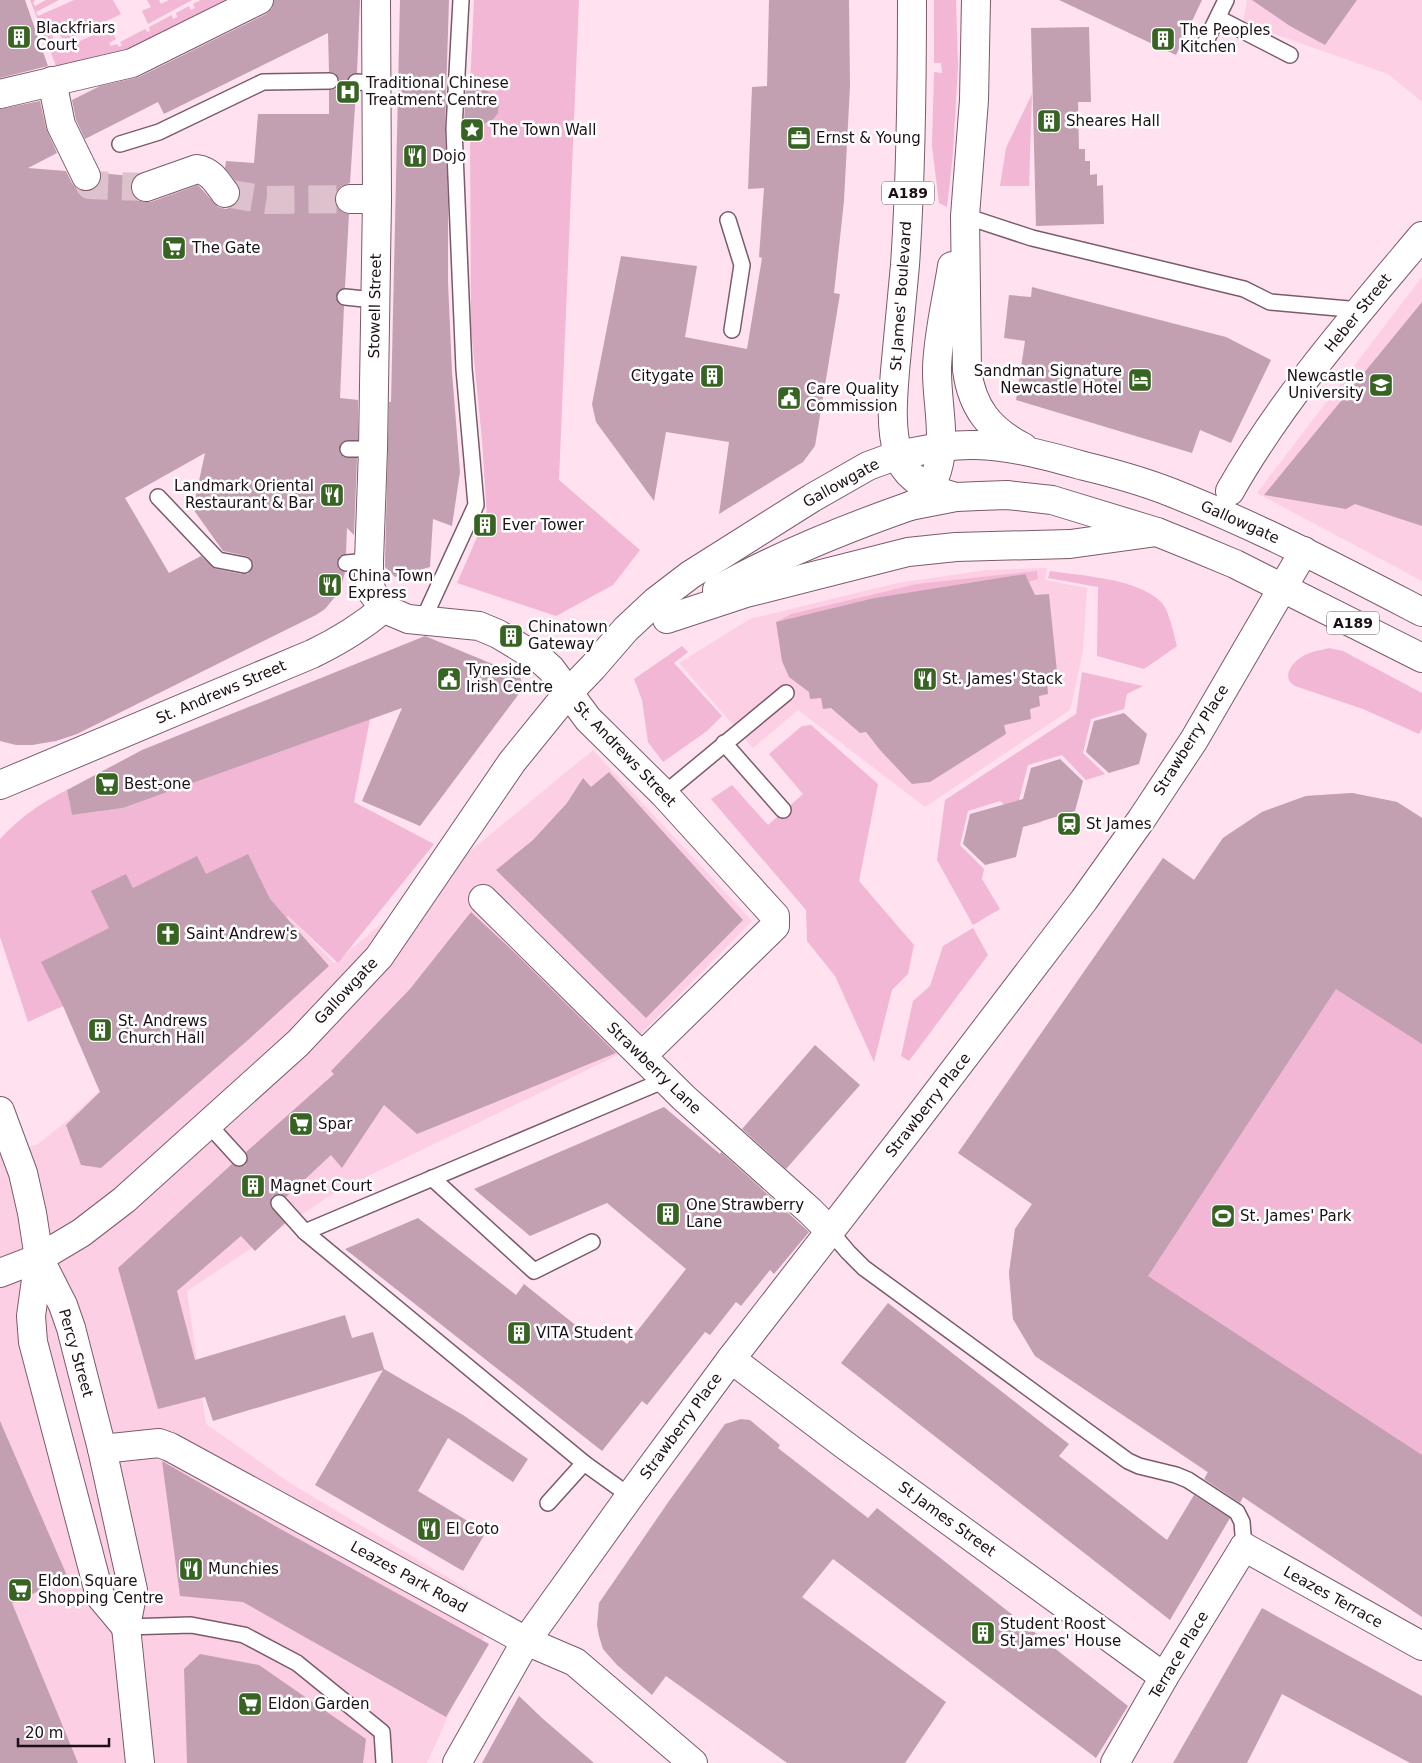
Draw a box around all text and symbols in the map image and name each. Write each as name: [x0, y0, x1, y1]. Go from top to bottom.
place label: Blackfriars Court: [36, 19, 116, 54]
place label: The Peoples Kitchen: [1179, 21, 1271, 56]
building icon: Blackfriars Court: [6, 24, 32, 50]
building icon: The Peoples Kitchen: [1150, 26, 1176, 52]
place label: Traditional Chinese Treatment Centre: [365, 74, 509, 109]
hospital icon: Traditional Chinese Treatment Centre: [335, 79, 361, 105]
building icon: Sheares Hall: [1036, 108, 1062, 134]
place label: Sheares Hall: [1066, 112, 1160, 130]
place icon: The Town Wall: [459, 117, 485, 143]
place label: The Town Wall: [489, 121, 596, 139]
office icon: Ernst & Young: [786, 125, 812, 151]
place label: Ernst & Young: [816, 129, 921, 147]
restaurant icon: Dojo: [402, 143, 428, 169]
place label: Dojo: [432, 147, 466, 165]
road number: A189: [882, 182, 934, 204]
street label: St James' Boulevard: [887, 220, 915, 372]
supermarket icon: The Gate: [161, 235, 187, 261]
place label: The Gate: [191, 239, 261, 257]
street label: Stowell Street: [365, 253, 385, 359]
street label: Heber Street: [1321, 270, 1395, 356]
place label: Sandman Signature Newcastle Hotel: [974, 362, 1122, 397]
building icon: Citygate: [699, 363, 725, 389]
place label: Citygate: [631, 367, 694, 385]
hotel icon: Sandman Signature Newcastle Hotel: [1127, 367, 1153, 393]
place label: Newcastle University: [1287, 367, 1364, 402]
school or university icon: Newcastle University: [1368, 372, 1394, 398]
place label: Care Quality Commission: [806, 380, 899, 415]
public building icon: Care Quality Commission: [776, 385, 802, 411]
street label: Gallowgate: [800, 455, 882, 511]
place label: Landmark Oriental Restaurant & Bar: [174, 477, 315, 512]
restaurant icon: Landmark Oriental Restaurant & Bar: [319, 482, 345, 508]
street label: Gallowgate: [1198, 497, 1282, 547]
building icon: Ever Tower: [472, 512, 498, 538]
place label: Ever Tower: [502, 516, 585, 534]
place label: China Town Express: [348, 567, 433, 602]
restaurant icon: China Town Express: [317, 572, 343, 598]
road number: A189: [1327, 612, 1379, 634]
place label: Chinatown Gateway: [528, 618, 608, 653]
building icon: Chinatown Gateway: [498, 623, 524, 649]
street label: St. Andrews Street: [153, 656, 289, 728]
place label: Tyneside Irish Centre: [465, 661, 553, 696]
public building icon: Tyneside Irish Centre: [436, 666, 462, 692]
restaurant icon: St. James' Stack: [912, 666, 938, 692]
place label: St. James' Stack: [942, 670, 1063, 688]
street label: Strawberry Place: [1150, 681, 1232, 799]
street label: St. Andrews Street: [570, 697, 680, 811]
supermarket icon: Best-one: [94, 771, 120, 797]
place label: Best-one: [124, 775, 191, 793]
station icon: St James: [1056, 811, 1082, 837]
place label: St James: [1086, 815, 1152, 833]
church icon: Saint Andrew's: [155, 921, 181, 947]
place label: Saint Andrew's: [186, 925, 298, 943]
street label: Gallowgate: [311, 954, 381, 1028]
place label: St. Andrews Church Hall: [118, 1012, 208, 1047]
building icon: St. Andrews Church Hall: [87, 1017, 113, 1043]
street label: Strawberry Lane: [603, 1019, 705, 1117]
street label: Strawberry Place: [882, 1049, 974, 1161]
supermarket icon: Spar: [288, 1111, 314, 1137]
place label: Spar: [318, 1115, 353, 1133]
building icon: Magnet Court: [240, 1173, 266, 1199]
place label: Magnet Court: [270, 1177, 372, 1195]
place label: One Strawberry Lane: [686, 1196, 804, 1231]
building icon: One Strawberry Lane: [655, 1201, 681, 1227]
sports icon: St. James' Park: [1210, 1203, 1236, 1229]
place label: St. James' Park: [1240, 1207, 1352, 1225]
street label: Percy Street: [55, 1307, 97, 1399]
building icon: VITA Student: [506, 1320, 532, 1346]
place label: VITA Student: [536, 1324, 633, 1342]
street label: Strawberry Place: [636, 1369, 726, 1483]
street label: St James Street: [895, 1478, 999, 1560]
restaurant icon: El Coto: [416, 1516, 442, 1542]
place label: El Coto: [446, 1520, 499, 1538]
street label: Leazes Park Road: [347, 1537, 471, 1617]
restaurant icon: Munchies: [178, 1556, 204, 1582]
place label: Munchies: [208, 1560, 279, 1578]
street label: Leazes Terrace: [1280, 1562, 1386, 1632]
place label: Eldon Square Shopping Centre: [38, 1572, 163, 1607]
supermarket icon: Eldon Square Shopping Centre: [7, 1577, 33, 1603]
street label: Terrace Place: [1145, 1608, 1212, 1703]
place label: Student Roost St James' House: [1000, 1615, 1121, 1650]
building icon: Student Roost St James' House: [970, 1620, 996, 1646]
supermarket icon: Eldon Garden: [237, 1691, 263, 1717]
place label: Eldon Garden: [268, 1695, 370, 1713]
scale bar: [18, 1716, 109, 1748]
text: 20 m: [25, 1724, 63, 1742]

